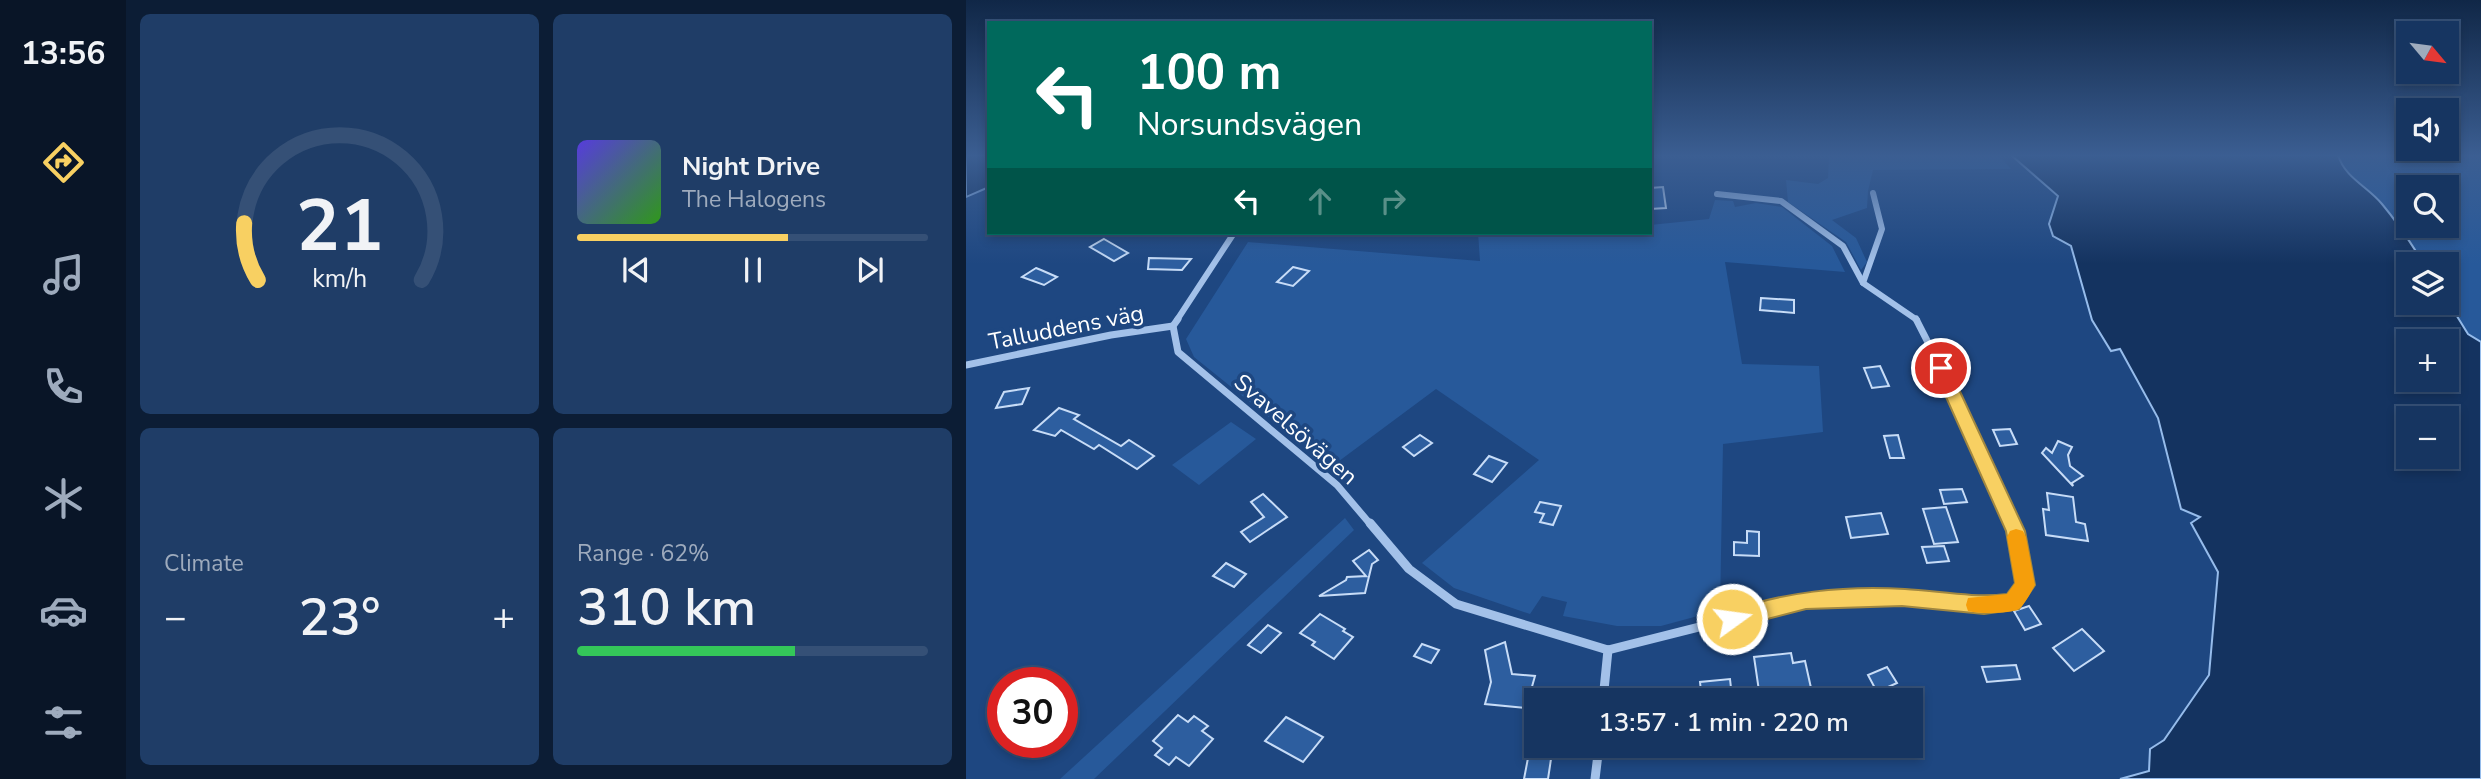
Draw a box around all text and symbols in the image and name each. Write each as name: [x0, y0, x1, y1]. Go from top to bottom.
north arrow: [2396, 21, 2459, 84]
map controls: [2396, 21, 2459, 469]
text: 13:56: [21, 32, 105, 75]
text: 100 m: [1137, 39, 1281, 106]
icon: left: [1022, 49, 1113, 140]
button: sound: [2396, 98, 2459, 161]
text: Norsundsvägen: [1137, 103, 1362, 146]
icon: directions: [39, 138, 88, 187]
text: Night Drive: [682, 149, 820, 184]
button: search: [2396, 175, 2459, 238]
text: 21: [296, 177, 383, 277]
icon: left: [1228, 182, 1266, 220]
icon: ahead: [1301, 182, 1339, 220]
icon: right: [1374, 182, 1412, 220]
text: The Halogens: [682, 184, 826, 215]
icon: music: [39, 250, 88, 299]
icon: previous: [617, 251, 655, 289]
icon: pause: [734, 251, 772, 289]
icon: next: [851, 251, 889, 289]
button: layers: [2396, 252, 2459, 315]
text: km/h: [312, 262, 367, 296]
street label: Talluddens väg: [986, 297, 1146, 358]
button: +: [2396, 329, 2459, 392]
pin: [1911, 338, 1971, 398]
icon: arrive: [1922, 349, 1960, 387]
icon: phone: [39, 362, 88, 411]
street label: Svavelsövägen: [1227, 367, 1364, 492]
button: −: [2396, 406, 2459, 469]
icon: climate: [39, 474, 88, 523]
text: Range · 62%: [577, 538, 709, 569]
text: Climate: [164, 548, 244, 579]
text: 310 km: [577, 572, 756, 643]
text: 23°: [299, 582, 380, 653]
position arrow: [1695, 582, 1769, 656]
icon: car: [39, 586, 88, 635]
text: −: [164, 592, 187, 643]
text: +: [492, 592, 515, 643]
speed limit sign: 30: [987, 667, 1078, 758]
icon: filters: [39, 698, 88, 747]
text: 13:57 · 1 min · 220 m: [1598, 705, 1849, 740]

